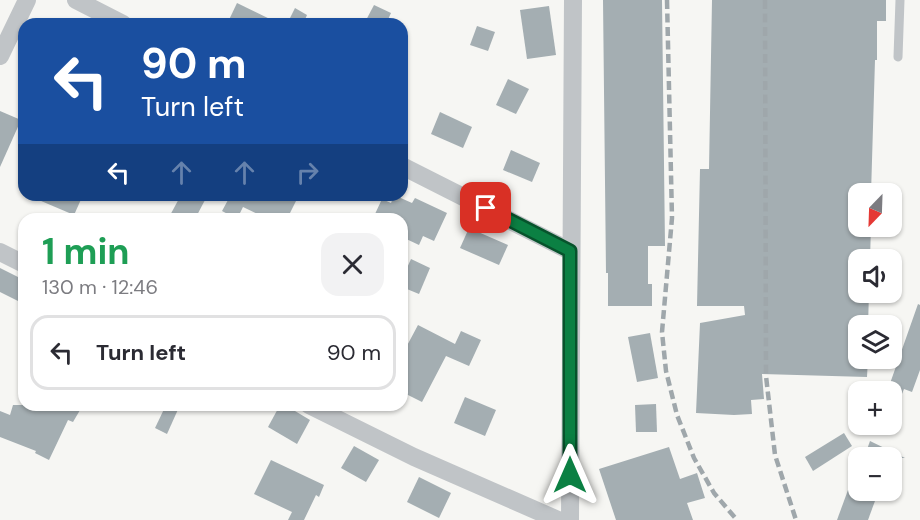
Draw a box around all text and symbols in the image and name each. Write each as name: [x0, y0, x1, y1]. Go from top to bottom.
text: 90 m: [141, 36, 247, 91]
icon: left: [42, 42, 120, 120]
text: Turn left: [141, 89, 244, 124]
icon: left: [102, 156, 135, 189]
icon: ahead: [165, 156, 198, 189]
icon: ahead: [228, 156, 261, 189]
icon: right: [291, 156, 324, 189]
pin: [460, 182, 511, 233]
north arrow: [848, 183, 902, 237]
map controls: [848, 183, 902, 501]
icon: arrive: [469, 191, 502, 224]
text: 1 min: [42, 228, 130, 275]
button: close: [321, 233, 384, 296]
button: sound: [848, 249, 902, 303]
text: 130 m · 12:46: [42, 274, 158, 300]
button: layers: [848, 315, 902, 369]
icon: left: [45, 336, 78, 369]
text: Turn left: [96, 338, 186, 367]
text: 90 m: [327, 338, 381, 367]
button: +: [848, 381, 902, 435]
position arrow: [538, 443, 602, 507]
button: −: [848, 447, 902, 501]

